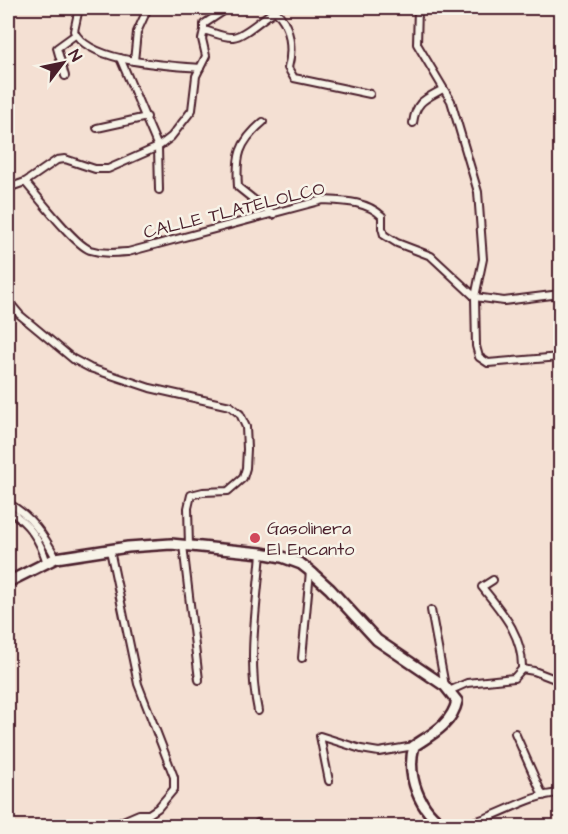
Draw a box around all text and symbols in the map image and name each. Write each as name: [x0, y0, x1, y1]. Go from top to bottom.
north arrow: [33, 33, 93, 93]
text: N: [63, 45, 87, 66]
street label: CALLE TLATELOLCO: [141, 176, 327, 245]
place label: Gasolinera El Encanto: [267, 516, 354, 562]
marker: Gasolinera El Encanto: [248, 531, 262, 545]

